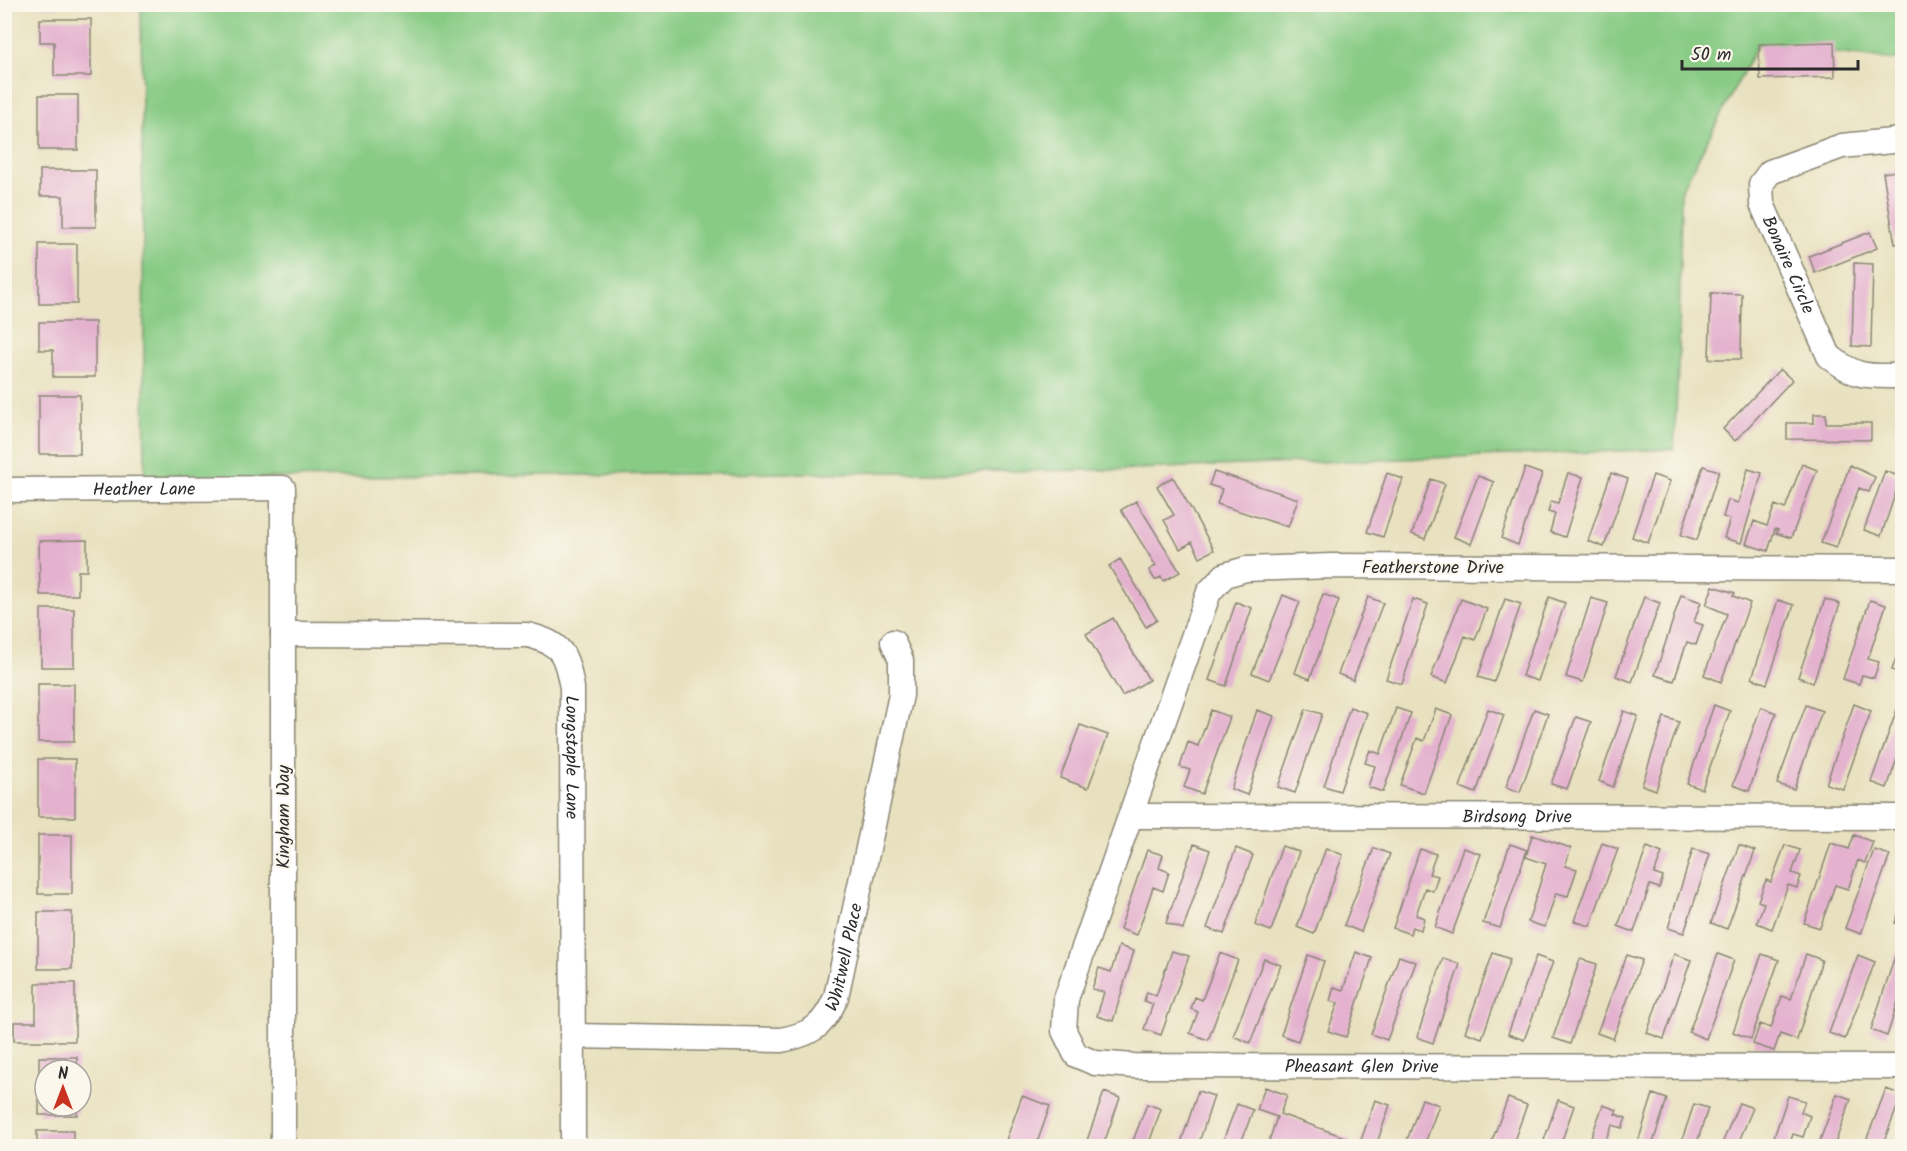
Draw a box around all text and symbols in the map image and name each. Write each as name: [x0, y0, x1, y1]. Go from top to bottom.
scale bar: [1682, 33, 1858, 71]
text: 50 m: [1691, 41, 1731, 70]
street label: Bonaire Circle: [1753, 211, 1822, 319]
street label: Heather Lane: [93, 476, 195, 505]
street label: Featherstone Drive: [1362, 554, 1504, 583]
street label: Longstaple Lane: [556, 696, 585, 819]
street label: Kingham Way: [270, 765, 299, 869]
street label: Birdsong Drive: [1462, 803, 1572, 833]
street label: Whitwell Place: [818, 900, 872, 1017]
street label: Pheasant Glen Drive: [1285, 1053, 1439, 1082]
north arrow: [33, 1058, 93, 1118]
text: N: [58, 1062, 68, 1087]

